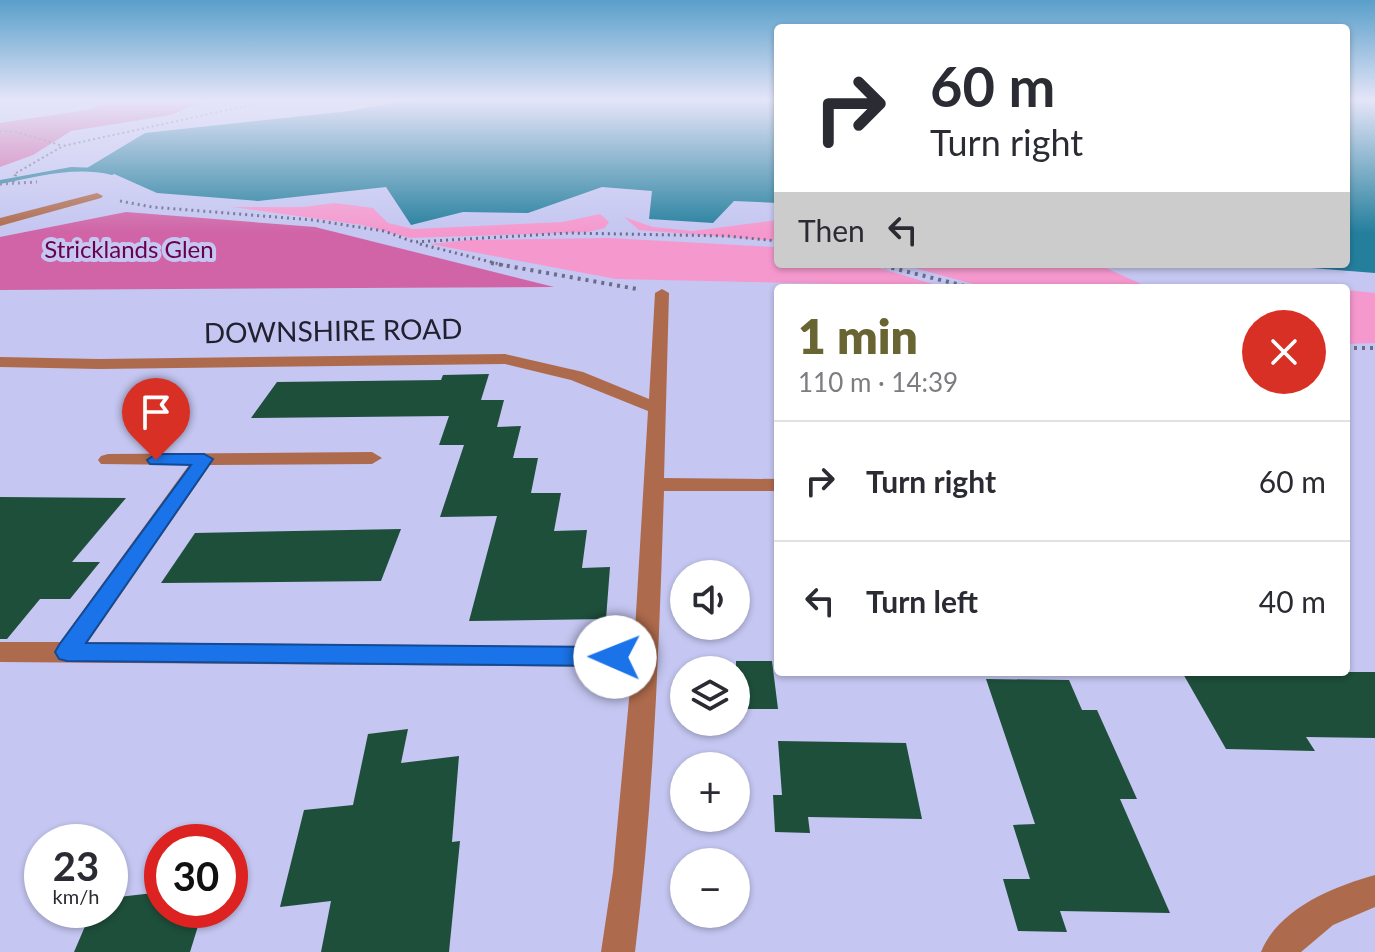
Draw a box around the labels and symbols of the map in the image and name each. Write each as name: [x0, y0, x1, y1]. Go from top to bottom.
park label: Stricklands Glen: [44, 234, 214, 263]
street label: DOWNSHIRE ROAD: [203, 311, 463, 349]
pin: [122, 378, 190, 460]
position arrow: [573, 615, 657, 699]
speed limit sign: 30: [144, 824, 248, 928]

